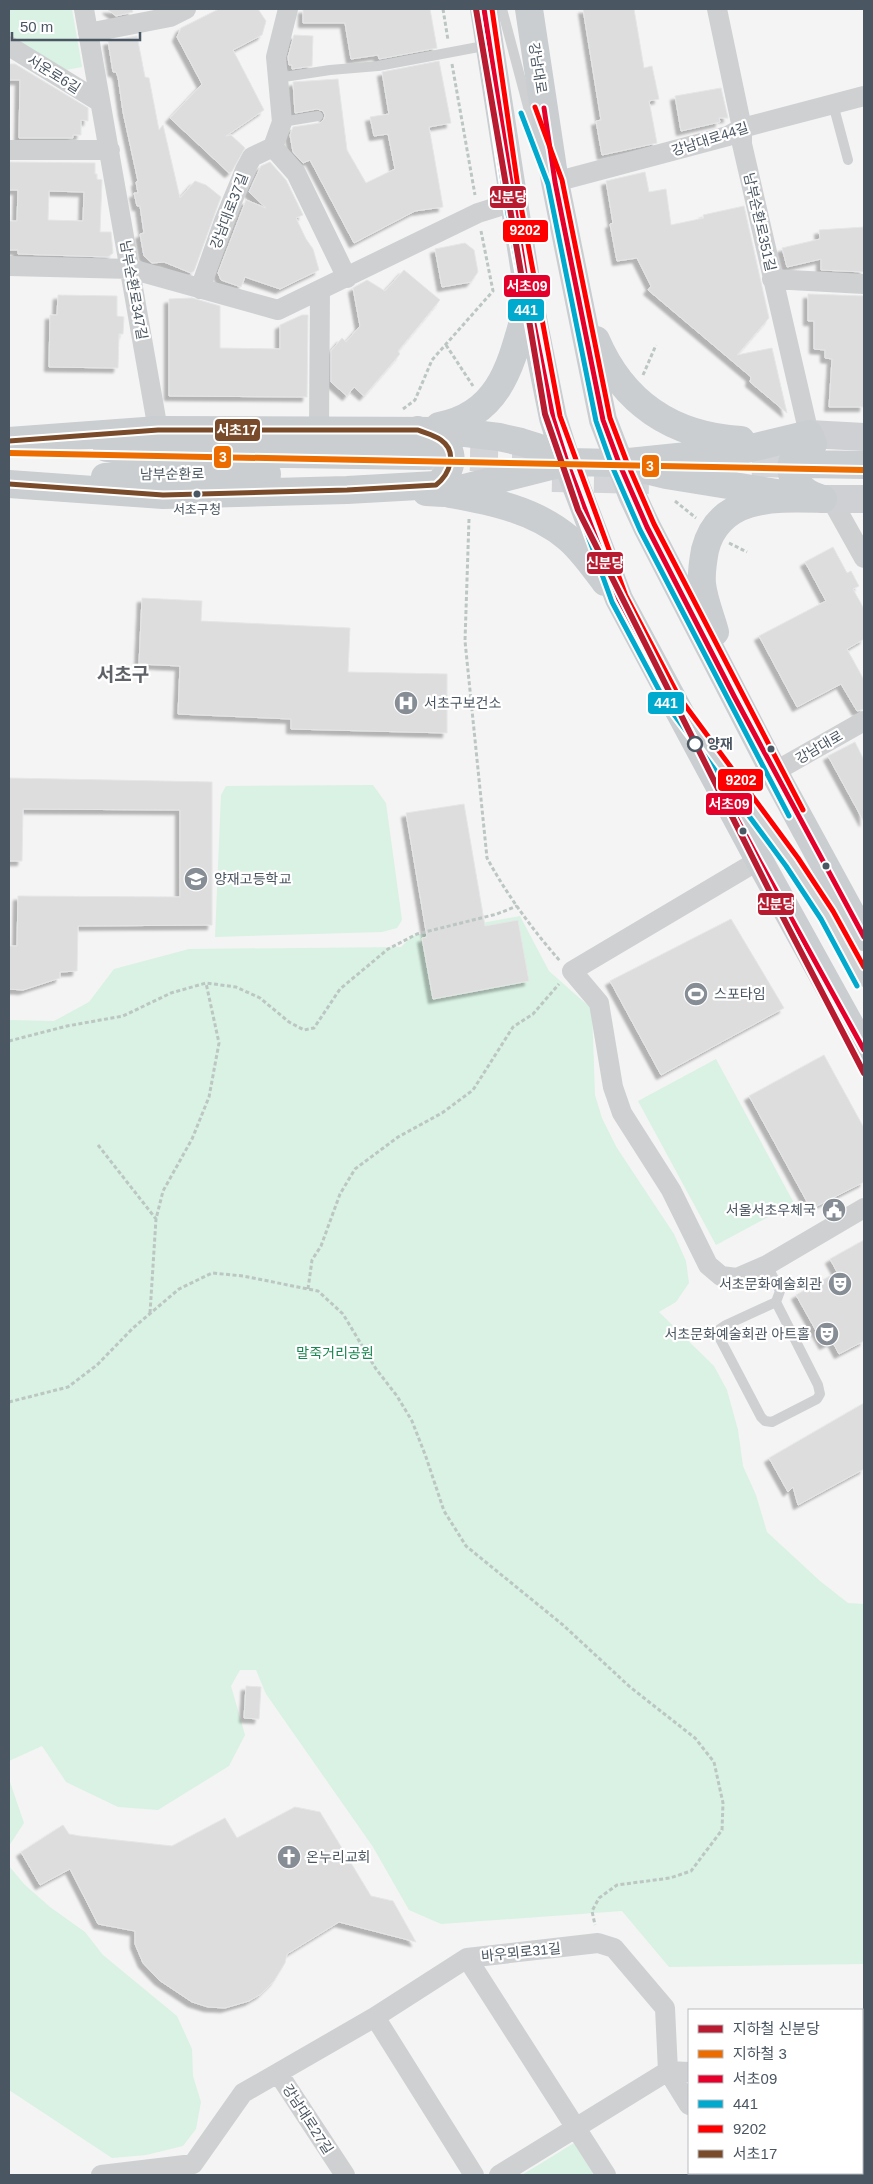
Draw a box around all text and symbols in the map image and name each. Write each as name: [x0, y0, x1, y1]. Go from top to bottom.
scale bar: [12, 10, 140, 42]
text: 50 m: [20, 18, 53, 35]
street label: 강남대로: [526, 41, 550, 95]
street label: 서운로6길: [25, 52, 83, 96]
street label: 강남대로44길: [669, 119, 751, 159]
street label: 강남대로37길: [207, 171, 251, 251]
street label: 남부순환로351길: [741, 171, 779, 273]
line badge: 신분당: [489, 185, 527, 209]
text: 신분당: [489, 189, 527, 205]
line badge: 9202: [502, 219, 549, 243]
text: 9202: [509, 222, 541, 238]
street label: 남부순환로347길: [117, 239, 151, 341]
line badge: 서초09: [503, 274, 551, 298]
text: 서초09: [506, 278, 548, 294]
line badge: 441: [507, 298, 545, 322]
text: 441: [514, 302, 538, 318]
line badge: 서초17: [214, 418, 261, 442]
text: 서초17: [216, 422, 258, 438]
line badge: 3: [213, 445, 232, 469]
text: 3: [219, 449, 227, 465]
line badge: 3: [641, 454, 660, 478]
text: 3: [646, 458, 654, 474]
street label: 남부순환로: [140, 465, 204, 483]
marker: 서초구청: [192, 489, 202, 499]
place label: 서초구청: [173, 502, 221, 517]
line badge: 신분당: [586, 551, 624, 575]
text: 신분당: [586, 555, 624, 571]
district label: 서초구: [97, 664, 149, 685]
hospital icon: 서초구보건소: [393, 690, 419, 716]
line badge: 441: [647, 691, 685, 715]
place label: 서초구보건소: [424, 695, 501, 711]
text: 441: [654, 695, 678, 711]
street label: 강남대로: [793, 727, 845, 767]
marker: 양재: [687, 736, 703, 752]
place label: 양재: [707, 736, 733, 752]
unlabelled marker: [766, 744, 776, 754]
line badge: 9202: [717, 768, 764, 792]
text: 9202: [725, 772, 757, 788]
line badge: 서초09: [705, 792, 753, 816]
text: 서초09: [708, 796, 750, 812]
unlabelled marker: [738, 826, 748, 836]
unlabelled marker: [821, 861, 831, 871]
school or university icon: 양재고등학교: [183, 866, 209, 892]
place label: 양재고등학교: [214, 871, 291, 887]
line badge: 신분당: [757, 892, 795, 916]
text: 신분당: [757, 896, 795, 912]
sports icon: 스포타임: [683, 981, 709, 1007]
place label: 스포타임: [714, 986, 766, 1002]
public building icon: 서울서초우체국: [821, 1197, 847, 1223]
place label: 서울서초우체국: [726, 1202, 816, 1218]
theatre icon: 서초문화예술회관: [827, 1271, 853, 1297]
place label: 서초문화예술회관: [719, 1276, 822, 1292]
theatre icon: 서초문화예술회관 아트홀: [814, 1321, 840, 1347]
place label: 서초문화예술회관 아트홀: [664, 1326, 810, 1342]
park label: 말죽거리공원: [296, 1345, 374, 1361]
church icon: 온누리교회: [276, 1844, 302, 1870]
place label: 온누리교회: [306, 1849, 370, 1865]
street label: 바우뫼로31길: [480, 1940, 562, 1964]
legend: [688, 2009, 863, 2174]
text: 지하철 신분당: [733, 2020, 820, 2037]
text: 지하철 3: [733, 2045, 787, 2062]
text: 서초09: [733, 2070, 777, 2087]
street label: 강남대로27길: [280, 2081, 336, 2157]
text: 441: [733, 2095, 758, 2112]
text: 9202: [733, 2120, 766, 2137]
text: 서초17: [733, 2145, 777, 2162]

